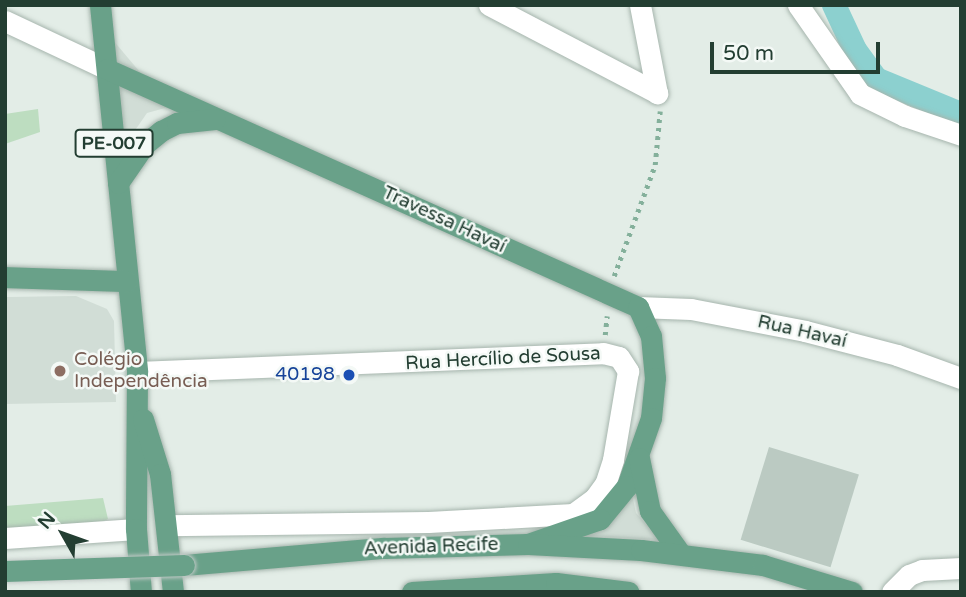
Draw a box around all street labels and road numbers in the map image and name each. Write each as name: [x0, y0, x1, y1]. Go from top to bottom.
road number: PE-007: [74, 128, 154, 158]
street label: Travessa Havaí: [379, 182, 509, 258]
street label: Rua Havaí: [755, 311, 849, 353]
street label: Rua Hercílio de Sousa: [405, 342, 601, 376]
street label: Avenida Recife: [363, 533, 499, 561]

